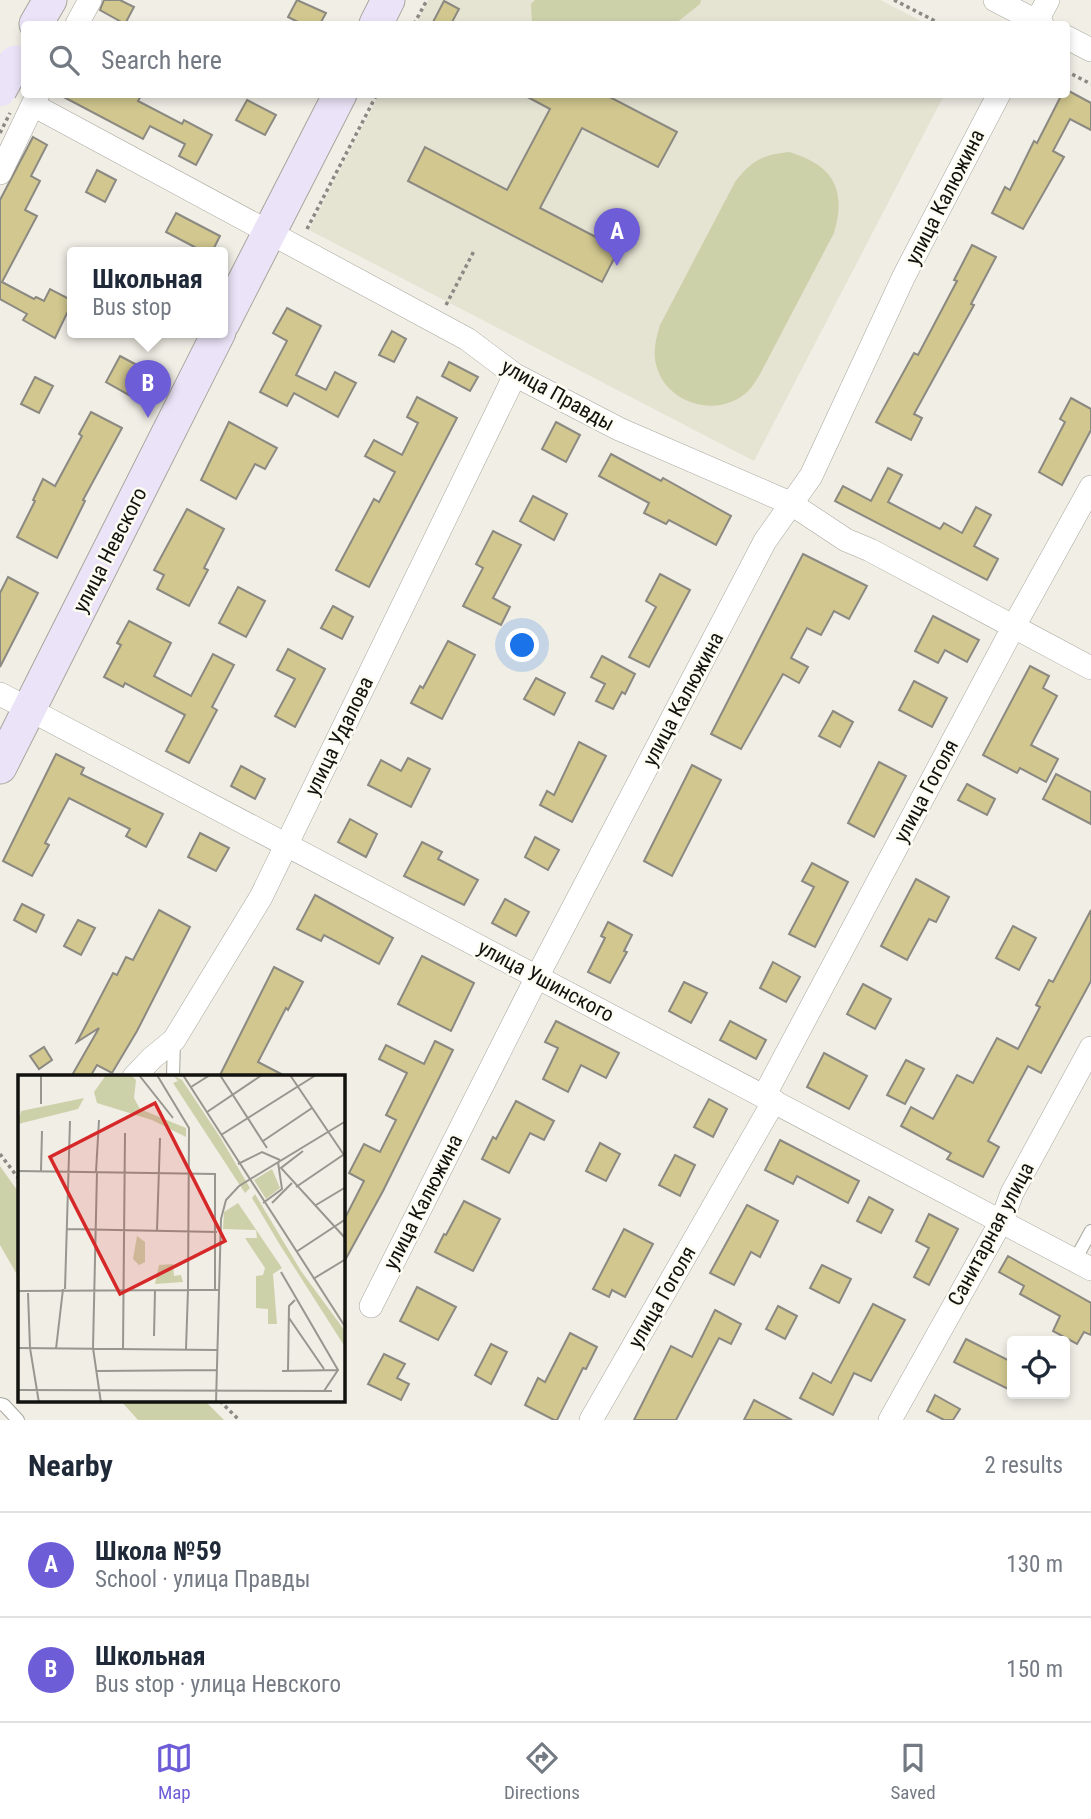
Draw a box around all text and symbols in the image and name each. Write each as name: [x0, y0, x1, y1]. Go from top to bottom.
search box: [21, 21, 1070, 98]
icon: search: [45, 41, 83, 79]
text: Search here: [101, 45, 222, 75]
street label: улица Калюжина: [901, 126, 989, 268]
pin: A: [594, 208, 640, 266]
popup: [67, 247, 228, 338]
text: Школьная: [92, 264, 203, 294]
text: Bus stop: [92, 294, 172, 321]
street label: улица Правды: [497, 354, 619, 436]
pin: B: [125, 360, 171, 418]
street label: улица Невского: [68, 483, 152, 617]
your location: [505, 628, 539, 662]
street label: улица Калюжина: [638, 628, 728, 770]
street label: улица Удалова: [300, 673, 378, 799]
street label: улица Гоголя: [889, 735, 963, 847]
street label: улица Ушинского: [474, 935, 618, 1027]
inset map: [18, 1075, 345, 1402]
street label: улица Калюжина: [379, 1131, 467, 1273]
street label: Санитарная улица: [943, 1158, 1039, 1310]
street label: улица Гоголя: [623, 1242, 701, 1352]
map controls: [1007, 1336, 1070, 1399]
button: locate: [1007, 1336, 1070, 1399]
text: Nearby: [28, 1448, 113, 1483]
text: 2 results: [985, 1452, 1063, 1479]
text: Школа №59: [95, 1536, 222, 1566]
text: A: [44, 1551, 58, 1578]
text: 130 m: [1006, 1551, 1063, 1578]
text: School · улица Правды: [95, 1566, 310, 1593]
text: Школьная: [95, 1641, 206, 1671]
text: B: [45, 1656, 57, 1683]
text: 150 m: [1006, 1656, 1063, 1683]
text: Bus stop · улица Невского: [95, 1671, 341, 1698]
tab: Map: [155, 1739, 193, 1804]
tab: Directions: [504, 1739, 580, 1804]
tab: Saved: [890, 1739, 936, 1804]

